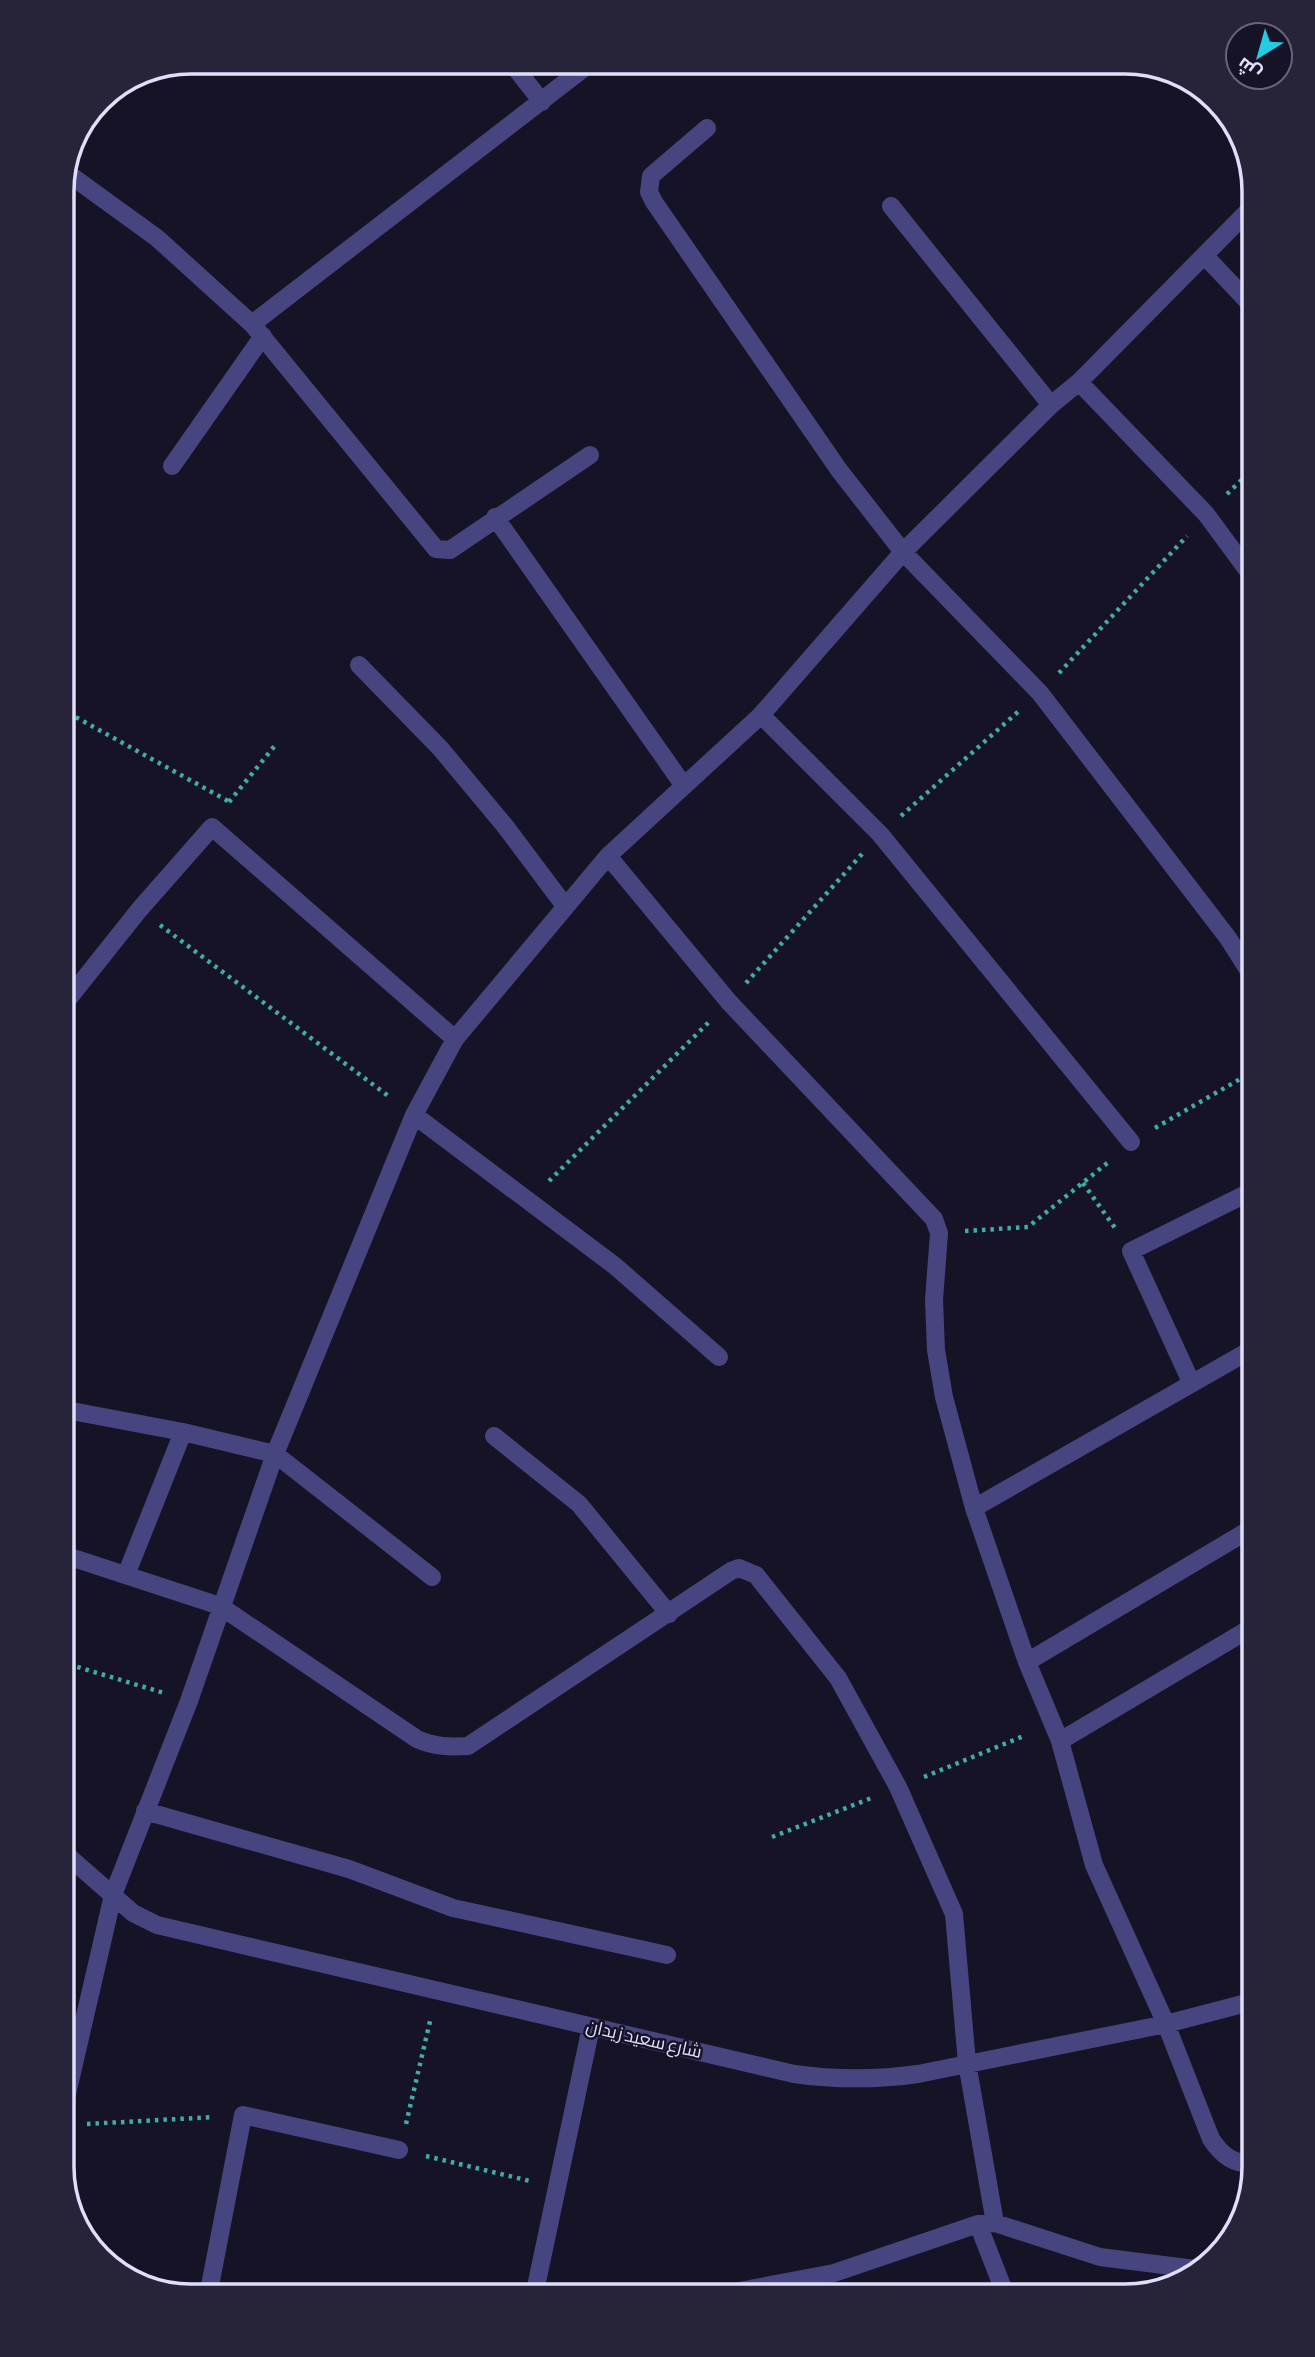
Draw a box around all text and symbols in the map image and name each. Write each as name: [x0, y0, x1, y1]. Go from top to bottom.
north arrow: [1224, 21, 1294, 91]
text: ش: [1232, 53, 1266, 86]
street label: شارع سعيد زيدان: [584, 2015, 704, 2064]

